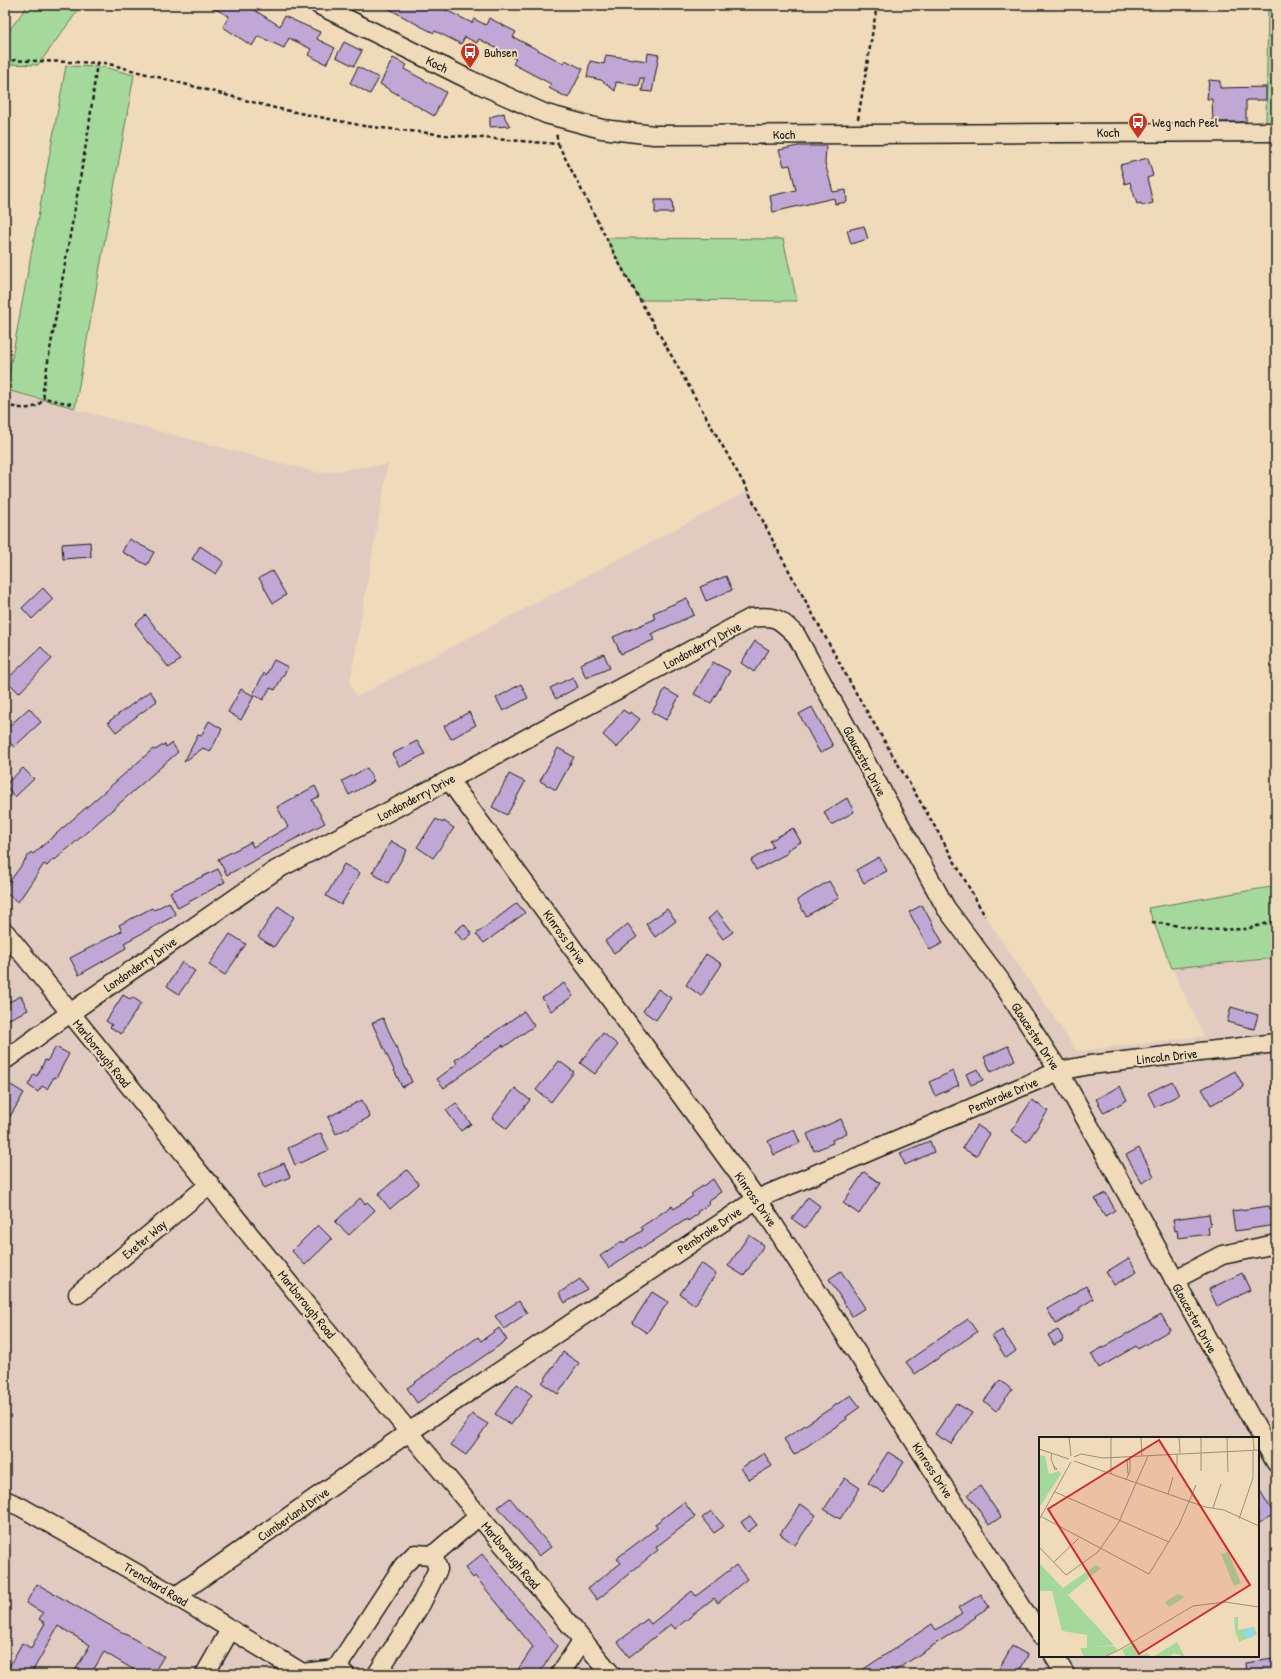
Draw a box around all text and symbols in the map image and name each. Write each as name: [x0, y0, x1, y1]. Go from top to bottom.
bus stop icon: Buhsen: [459, 41, 481, 69]
place label: Buhsen: [484, 43, 517, 61]
street label: Koch: [423, 51, 452, 77]
bus stop icon: Weg nach Peel: [1127, 111, 1149, 139]
place label: Weg nach Peel: [1152, 113, 1219, 131]
street label: Koch: [1097, 123, 1120, 141]
street label: Koch: [773, 125, 796, 143]
street label: Londonderry Drive: [660, 617, 744, 673]
street label: Gloucester Drive: [839, 723, 891, 799]
street label: Londonderry Drive: [374, 769, 458, 825]
street label: Kinross Drive: [539, 906, 591, 968]
street label: Londonderry Drive: [100, 932, 180, 996]
street label: Gloucester Drive: [1007, 999, 1065, 1073]
street label: Marlborough Road: [69, 1015, 135, 1091]
street label: Lincoln Drive: [1136, 1044, 1198, 1068]
street label: Pembroke Drive: [965, 1072, 1041, 1118]
street label: Kinross Drive: [730, 1168, 782, 1230]
street label: Pembroke Drive: [673, 1202, 745, 1258]
street label: Exeter Way: [118, 1215, 170, 1263]
street label: Marlborough Road: [274, 1266, 340, 1342]
street label: Gloucester Drive: [1168, 1280, 1222, 1356]
inset map: [1039, 1437, 1259, 1657]
street label: Kinross Drive: [908, 1439, 958, 1501]
street label: Cumberland Drive: [254, 1483, 332, 1545]
street label: Marlborough Road: [477, 1517, 545, 1593]
street label: Trenchard Road: [120, 1558, 192, 1610]

